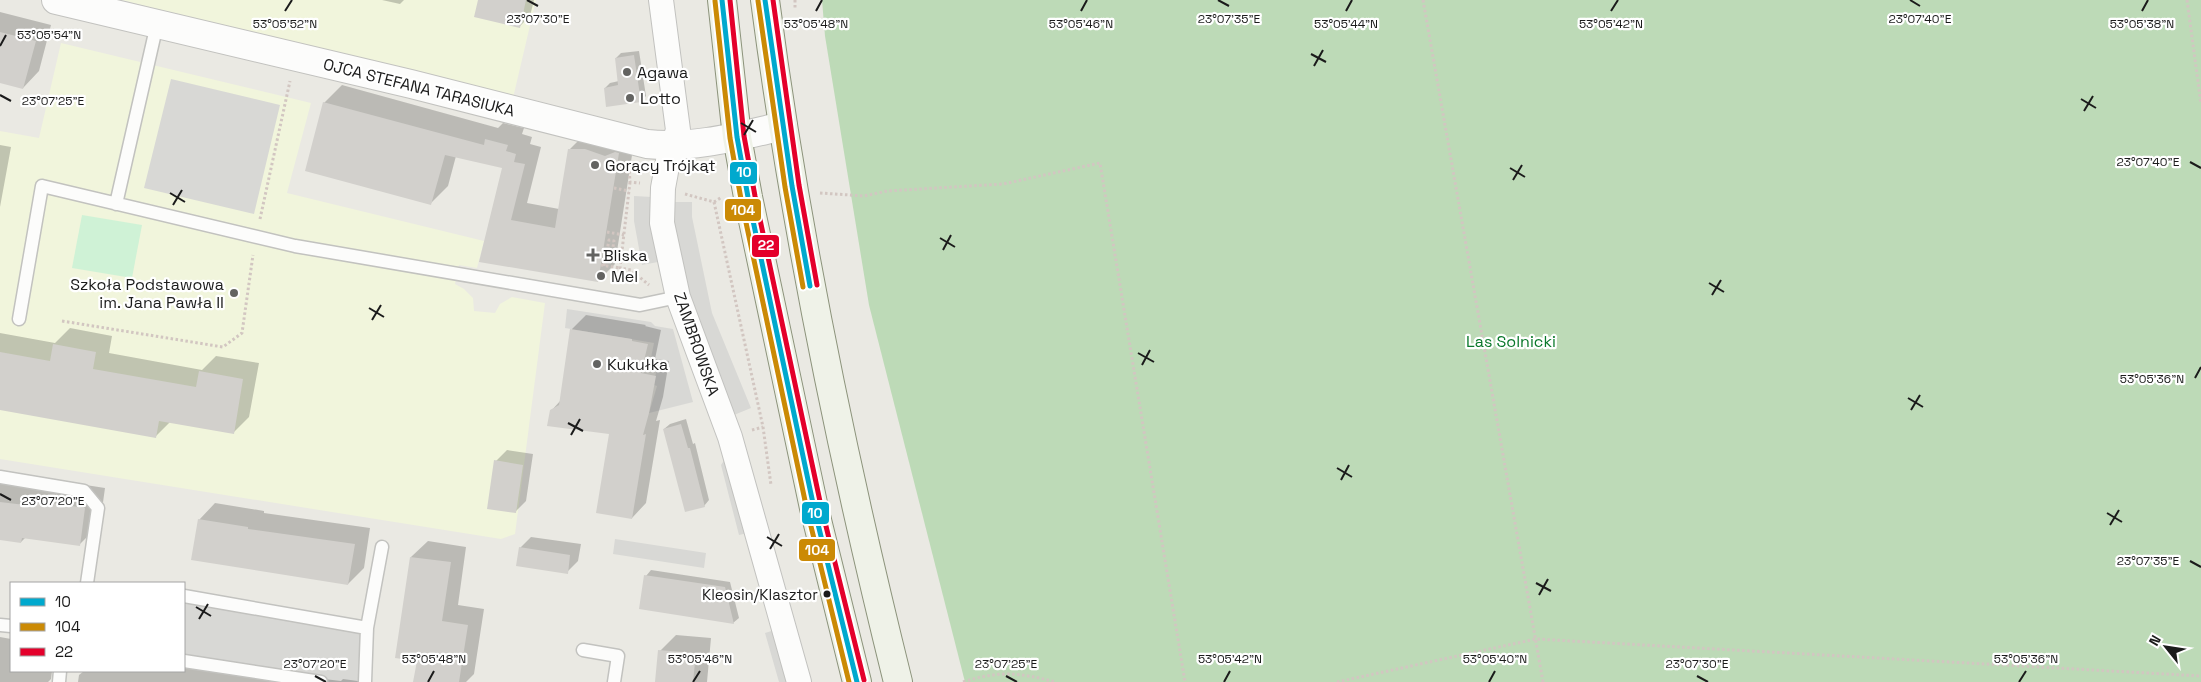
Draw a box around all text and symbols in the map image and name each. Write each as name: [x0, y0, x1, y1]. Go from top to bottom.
text: 23°07'30"E: [506, 11, 570, 27]
text: 23°07'35"E: [1198, 11, 1261, 27]
text: 23°07'40"E: [1889, 11, 1952, 27]
text: 53°05'52"N: [253, 16, 317, 32]
text: 53°05'48"N: [784, 16, 848, 32]
text: 53°05'46"N: [1049, 16, 1113, 32]
text: 53°05'44"N: [1314, 16, 1378, 32]
text: 53°05'42"N: [1579, 16, 1643, 32]
text: 53°05'38"N: [2110, 16, 2174, 32]
text: 53°05'54"N: [17, 27, 81, 43]
street label: OJCA STEFANA TARASIUKA: [321, 54, 517, 121]
place label: Agawa: [637, 62, 688, 83]
marker: Agawa: [621, 66, 633, 78]
place label: Lotto: [640, 88, 681, 109]
marker: Lotto: [624, 92, 636, 104]
text: 23°07'25"E: [22, 93, 85, 109]
text: 23°07'40"E: [2117, 154, 2180, 170]
place label: Gorący Trójkąt: [605, 155, 716, 176]
marker: Gorący Trójkąt: [589, 159, 601, 171]
line badge: 10: [729, 161, 758, 185]
text: 10: [736, 163, 752, 181]
line badge: 104: [724, 198, 762, 222]
text: 104: [731, 201, 755, 219]
line badge: 22: [751, 234, 780, 258]
text: 22: [758, 236, 774, 254]
place label: Bliska: [603, 245, 647, 266]
marker: Bliska: [587, 249, 599, 261]
place label: Mel: [611, 266, 638, 287]
marker: Mel: [595, 270, 607, 282]
place label: Szkoła Podstawowa im. Jana Pawła II: [70, 274, 224, 313]
marker: Szkoła Podstawowa im. Jana Pawła II: [228, 287, 240, 299]
street label: ZAMBROWSKA: [669, 290, 724, 399]
park label: Las Solnicki: [1466, 331, 1556, 352]
place label: Kukułka: [607, 354, 668, 375]
marker: Kukułka: [591, 358, 603, 370]
text: 53°05'36"N: [2120, 371, 2184, 387]
text: 23°07'20"E: [21, 493, 85, 509]
line badge: 10: [801, 501, 830, 525]
text: 10: [807, 504, 823, 522]
line badge: 104: [798, 538, 836, 562]
text: 104: [805, 541, 829, 559]
text: 23°07'35"E: [2117, 553, 2180, 569]
legend: [10, 582, 185, 672]
place label: Kleosin/Klasztor: [702, 585, 818, 604]
marker: Kleosin/Klasztor: [822, 589, 832, 599]
text: 10: [55, 592, 71, 611]
text: 104: [55, 617, 80, 636]
north arrow: [2141, 622, 2191, 672]
text: N: [2145, 632, 2165, 649]
text: 22: [55, 642, 73, 661]
text: 53°05'48"N: [402, 651, 466, 667]
text: 53°05'46"N: [668, 651, 732, 667]
text: 53°05'42"N: [1198, 651, 1262, 667]
text: 53°05'40"N: [1463, 651, 1527, 667]
text: 53°05'36"N: [1994, 651, 2058, 667]
text: 23°07'20"E: [283, 656, 347, 672]
text: 23°07'25"E: [975, 656, 1038, 672]
text: 23°07'30"E: [1665, 656, 1729, 672]

